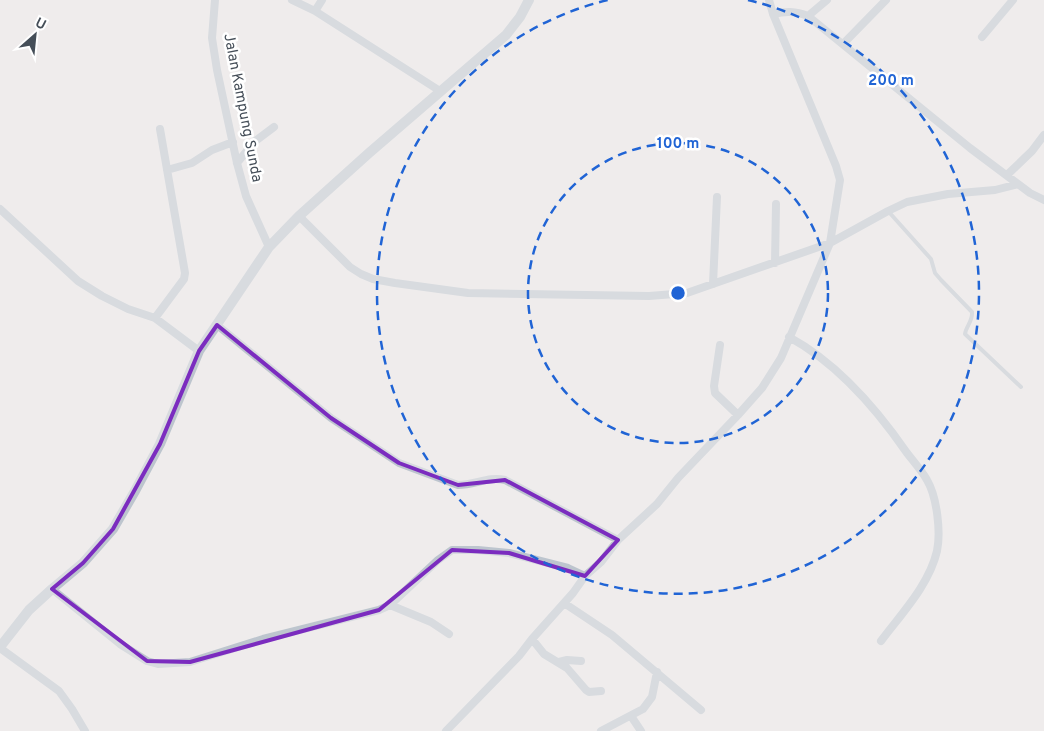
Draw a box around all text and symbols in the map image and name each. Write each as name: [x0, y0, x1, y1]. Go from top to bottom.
north arrow: [10, 10, 60, 60]
text: U: [32, 15, 49, 35]
street label: Jalan Kampung Sunda: [218, 32, 266, 184]
text: 200 m: [868, 72, 914, 91]
text: 100 m: [657, 135, 699, 154]
centre of rings: [669, 284, 687, 302]

